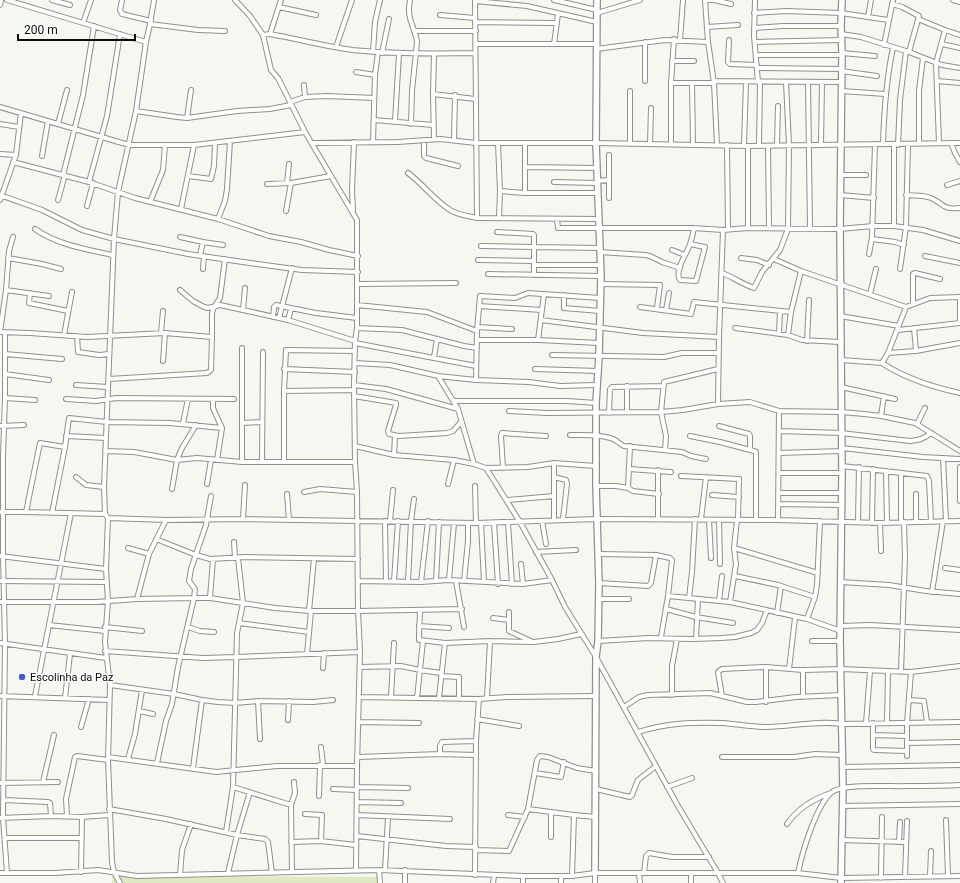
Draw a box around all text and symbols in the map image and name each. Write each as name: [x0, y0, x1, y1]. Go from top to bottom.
scale bar: [18, 16, 135, 42]
text: 200 m: [24, 23, 58, 37]
place label: Escolinha da Paz: [30, 671, 114, 684]
marker: Escolinha da Paz: [17, 672, 27, 682]

